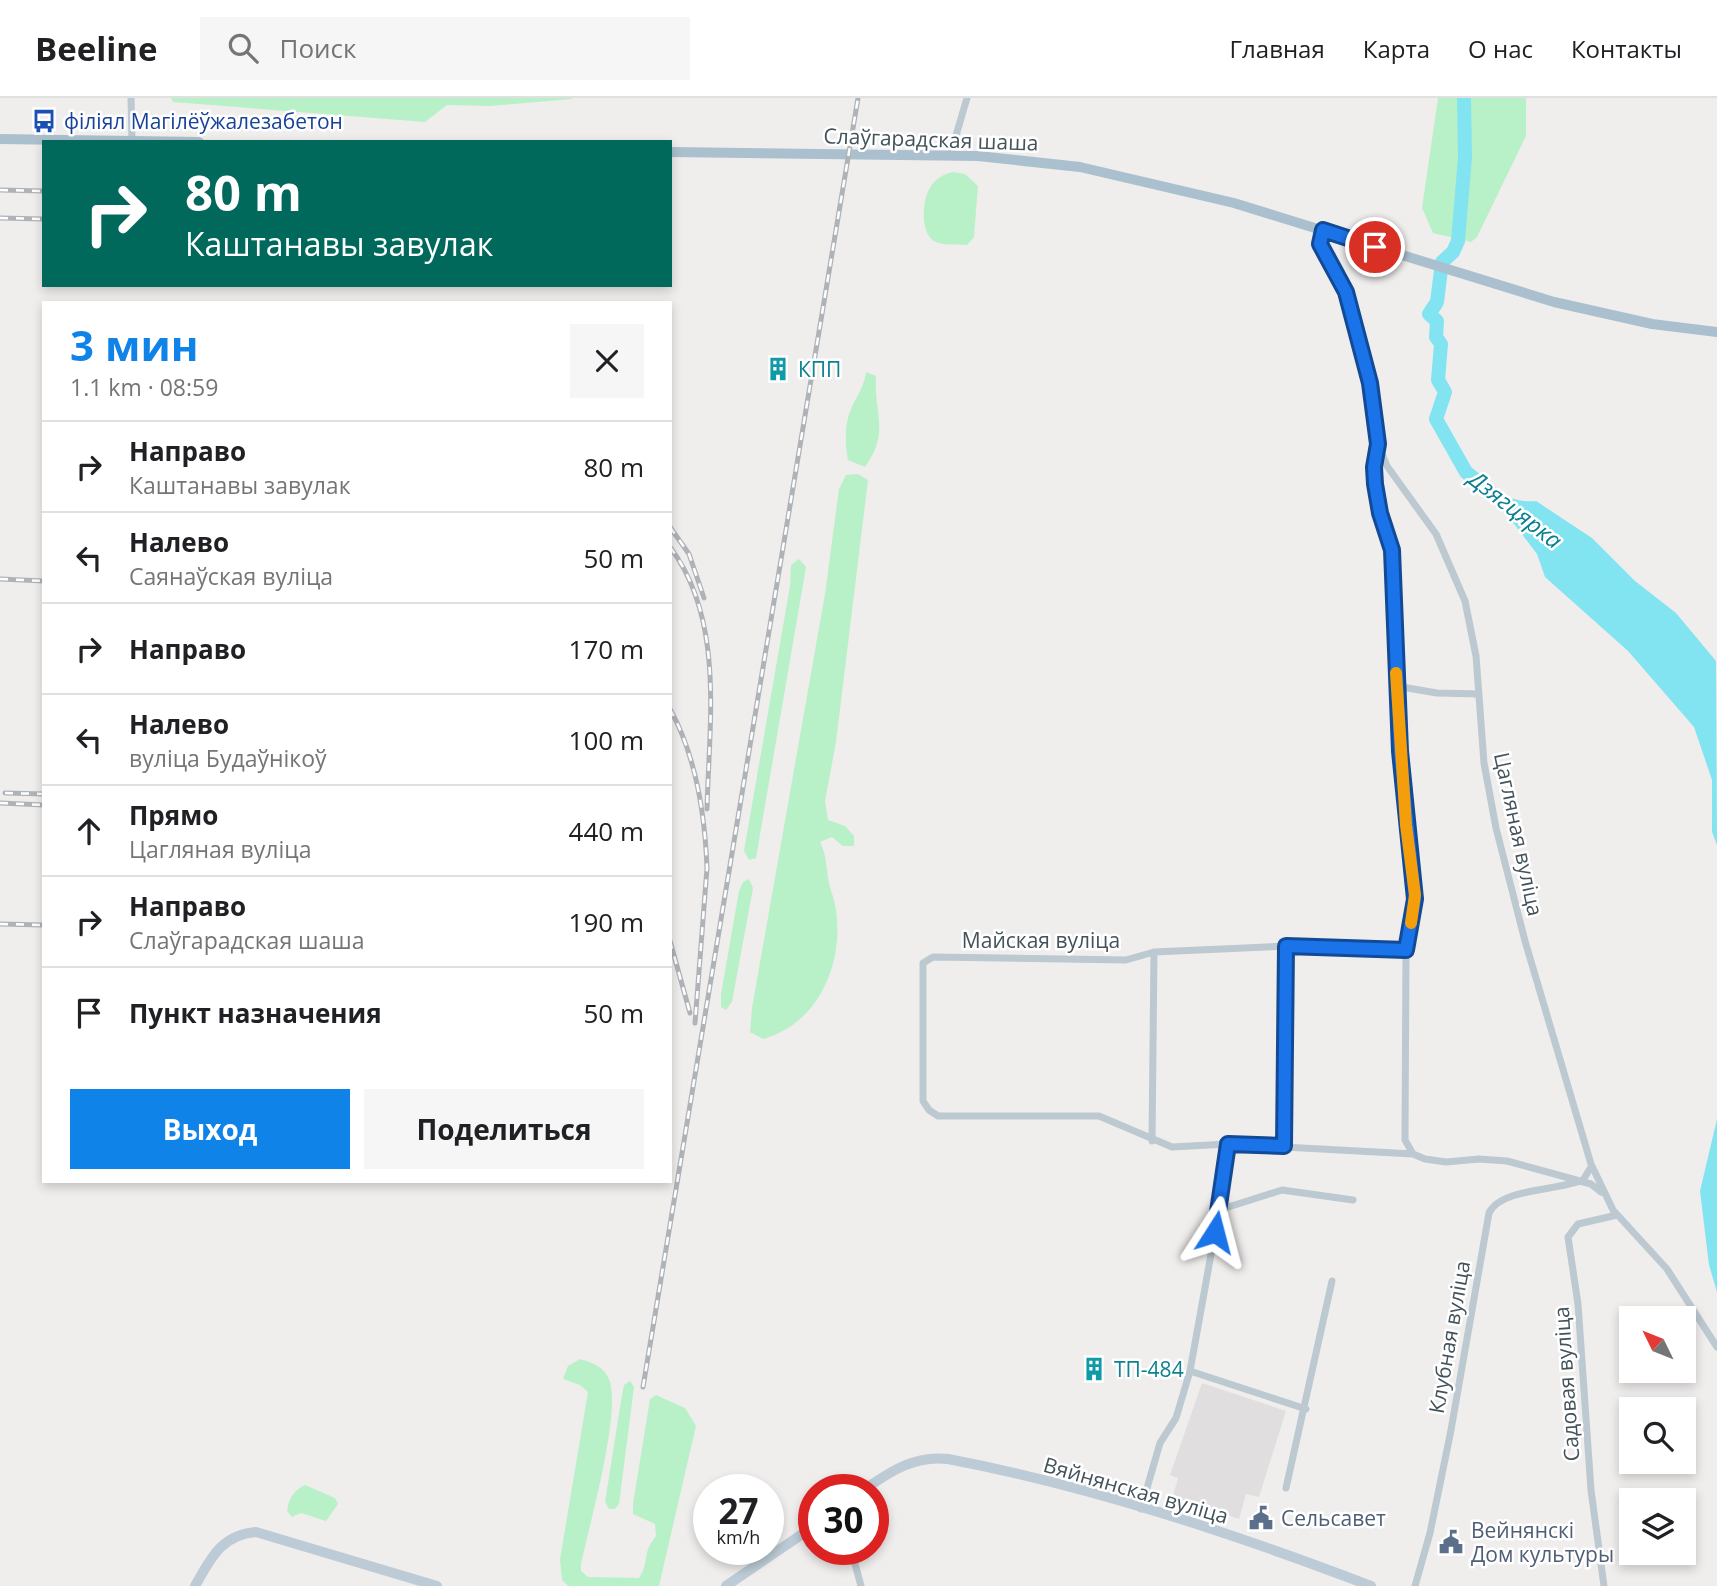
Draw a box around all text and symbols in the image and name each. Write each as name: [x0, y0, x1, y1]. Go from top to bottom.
search box: [200, 17, 690, 80]
text: Beeline: [35, 26, 158, 71]
icon: search: [224, 29, 262, 67]
text: Поиск: [280, 30, 356, 66]
text: Главная: [1230, 32, 1325, 65]
text: Карта: [1363, 32, 1430, 65]
text: О нас: [1468, 32, 1533, 65]
text: Контакты: [1571, 32, 1682, 65]
bus stop icon: філіял Магілёўжалезабетон: [30, 107, 58, 135]
place label: філіял Магілёўжалезабетон: [64, 107, 343, 135]
street label: Слаўгарадская шаша: [823, 121, 1039, 157]
text: 80 m: [185, 159, 302, 225]
icon: right: [70, 168, 161, 259]
pin: [1345, 217, 1405, 277]
text: Каштанавы завулак: [185, 222, 493, 265]
icon: arrive: [1356, 228, 1394, 266]
text: 3 мин: [70, 316, 198, 373]
button: close: [570, 324, 644, 398]
building icon: КПП: [764, 355, 792, 383]
place label: КПП: [798, 355, 841, 383]
text: 1.1 km · 08:59: [70, 371, 218, 403]
text: Направо: [129, 433, 246, 469]
icon: right: [70, 448, 108, 486]
text: 80 m: [583, 449, 644, 485]
water label: Дзягцярка: [1461, 461, 1569, 556]
text: Каштанавы завулак: [129, 469, 351, 501]
text: Налево: [129, 524, 229, 560]
icon: left: [70, 539, 108, 577]
text: 50 m: [583, 540, 644, 576]
text: Саянаўская вуліца: [129, 560, 333, 592]
icon: right: [70, 630, 108, 668]
text: Направо: [129, 631, 246, 667]
text: 170 m: [569, 631, 644, 667]
text: Налево: [129, 706, 229, 742]
icon: left: [70, 721, 108, 759]
text: 100 m: [569, 722, 644, 758]
text: вуліца Будаўнікоў: [129, 742, 327, 774]
street label: Цагляная вуліца: [1488, 750, 1550, 918]
text: Прямо: [129, 797, 218, 833]
icon: ahead: [70, 812, 108, 850]
text: 440 m: [569, 813, 644, 849]
text: Цагляная вуліца: [129, 833, 311, 865]
text: Направо: [129, 888, 246, 924]
icon: right: [70, 903, 108, 941]
text: 190 m: [569, 904, 644, 940]
text: Слаўгарадская шаша: [129, 924, 365, 956]
street label: Майская вуліца: [962, 926, 1120, 954]
icon: arrive: [70, 994, 108, 1032]
text: Пункт назначения: [129, 995, 382, 1031]
text: 50 m: [583, 995, 644, 1031]
button: Выход: [70, 1089, 350, 1169]
button: Поделиться: [364, 1089, 644, 1169]
position arrow: [1178, 1195, 1252, 1269]
street label: Клубная вуліца: [1422, 1258, 1476, 1416]
street label: Садовая вуліца: [1547, 1306, 1585, 1462]
north arrow: [1619, 1306, 1696, 1382]
map controls: [1619, 1306, 1696, 1565]
building icon: ТП-484: [1080, 1355, 1108, 1383]
place label: ТП-484: [1114, 1355, 1184, 1383]
button: search: [1619, 1397, 1696, 1474]
street label: Вяйнянская вуліца: [1040, 1450, 1232, 1530]
speed limit sign: 30: [798, 1474, 889, 1565]
text: 27: [718, 1487, 759, 1534]
button: layers: [1619, 1488, 1696, 1565]
public building icon: Сельсавет: [1247, 1504, 1275, 1532]
place label: Сельсавет: [1281, 1504, 1386, 1532]
place label: Вейнянскі Дом культуры: [1471, 1516, 1614, 1568]
text: km/h: [717, 1525, 760, 1549]
public building icon: Вейнянскі Дом культуры: [1437, 1528, 1465, 1556]

